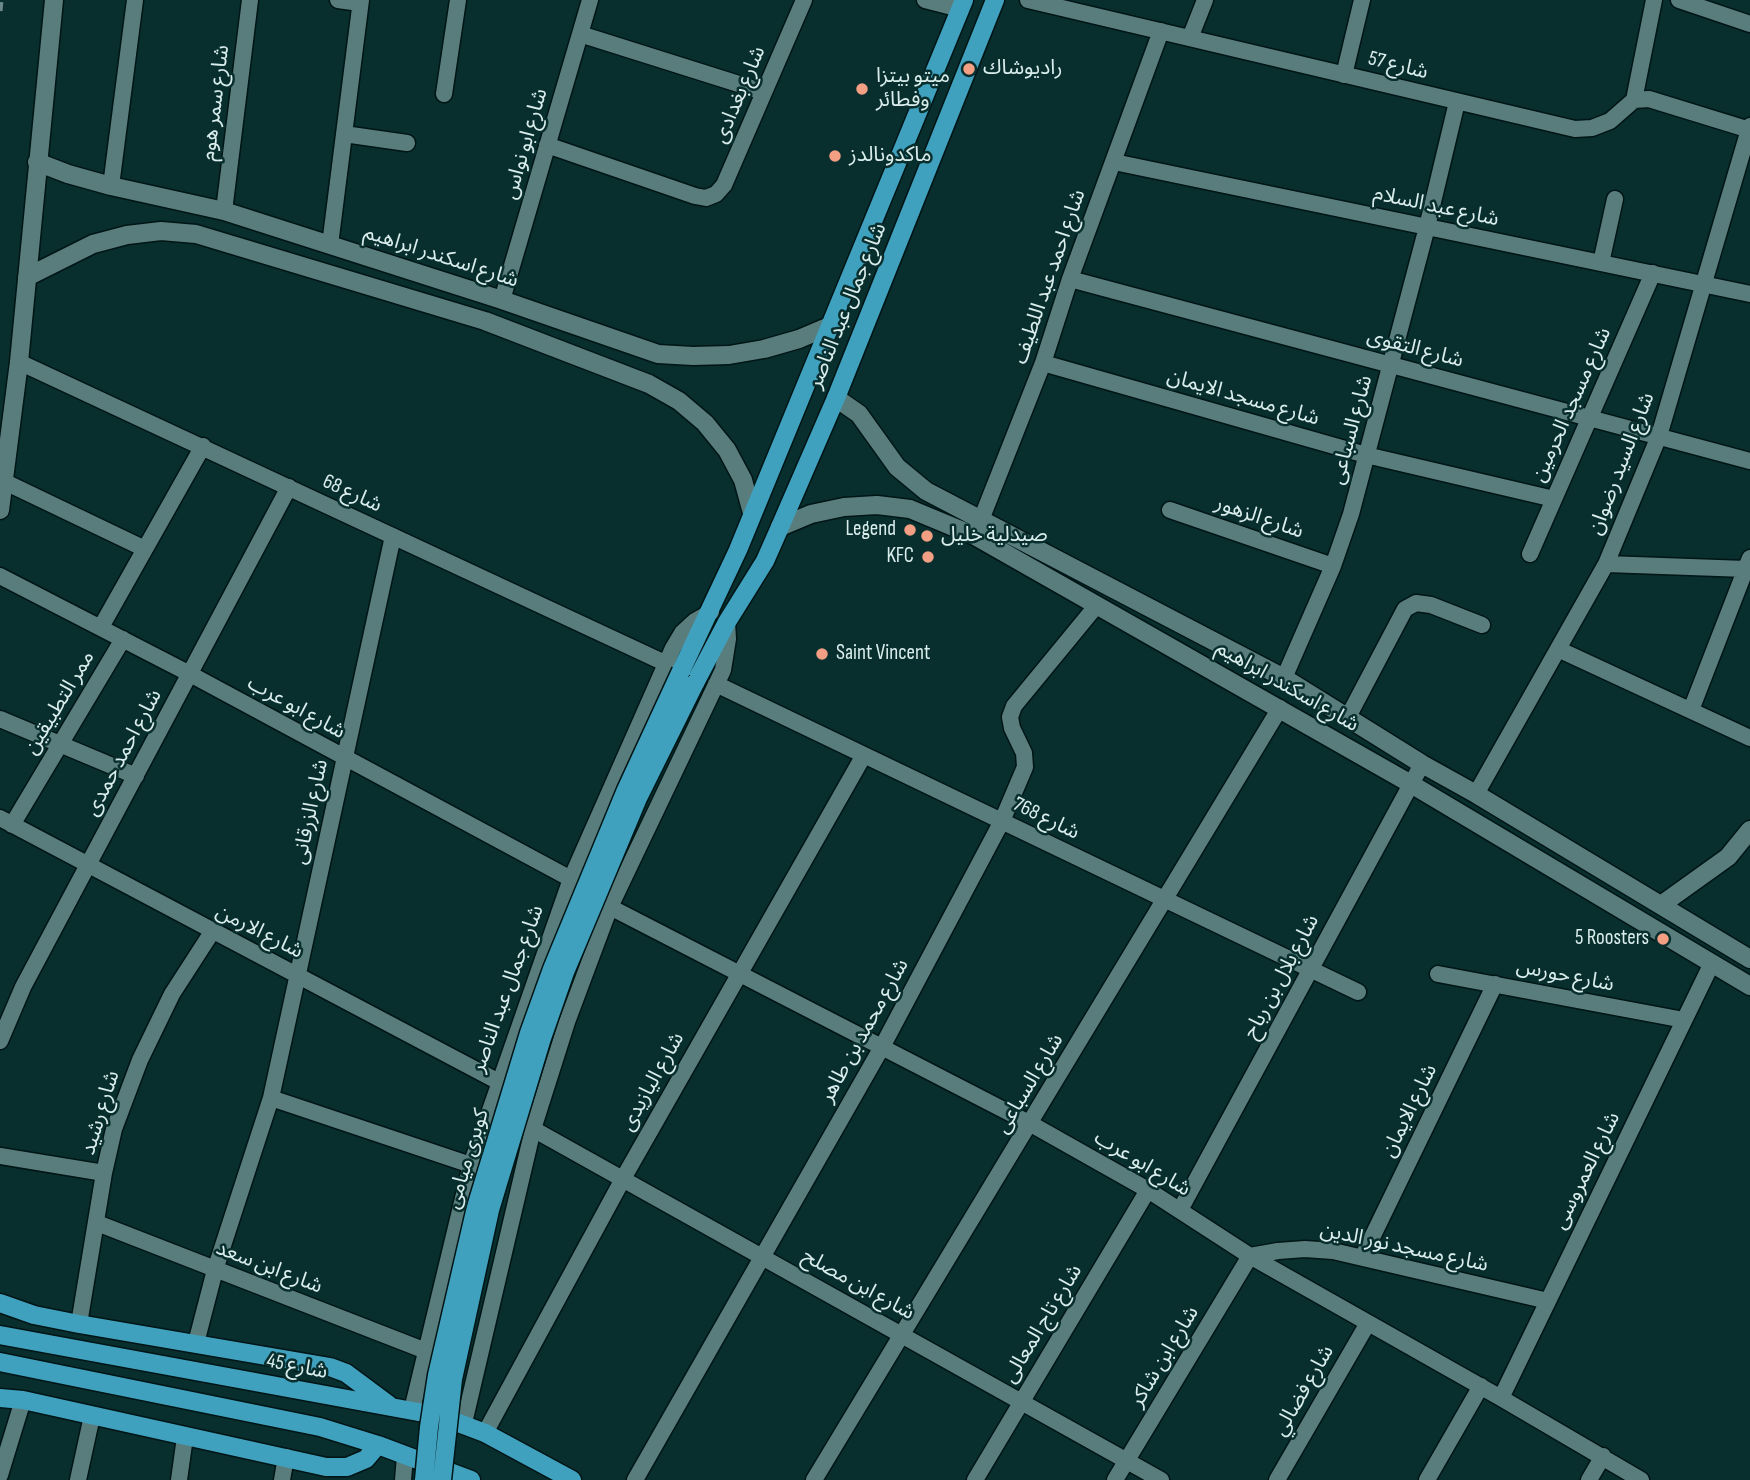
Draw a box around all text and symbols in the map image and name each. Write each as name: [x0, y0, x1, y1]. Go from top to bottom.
street label: شارع بغدادى: [708, 43, 772, 147]
street label: شارع سمر هوم: [196, 44, 236, 162]
street label: شارع 57: [1365, 46, 1431, 86]
place label: راديوشاك: [983, 56, 1062, 82]
marker: راديوشاك: [961, 61, 977, 77]
place label: ميتو بيتزا وفطائر: [876, 64, 950, 114]
marker: ميتو بيتزا وفطائر: [854, 81, 870, 97]
street label: شارع ابو نواس: [498, 86, 554, 202]
place label: ماكدونالدز: [849, 143, 931, 169]
marker: ماكدونالدز: [827, 148, 843, 164]
street label: شارع عبد السلام: [1371, 181, 1501, 233]
street label: شارع احمد عبد اللطيف: [1008, 186, 1092, 368]
street label: شارع اسكندر ابراهيم: [361, 220, 521, 294]
street label: شارع جمال عبد الناصر: [803, 220, 893, 392]
street label: شارع التقوى: [1364, 324, 1466, 374]
street label: شارع مسجد الحرمين: [1527, 324, 1617, 486]
street label: شارع مسجد الايمان: [1164, 364, 1322, 432]
street label: شارع السباعى: [1325, 373, 1379, 487]
street label: شارع السيد رضوان: [1583, 389, 1661, 539]
street label: شارع 68: [318, 469, 386, 519]
street label: شارع الزهور: [1211, 491, 1307, 545]
place label: Legend: [846, 517, 896, 543]
marker: Legend: [902, 522, 918, 538]
place label: صيدلية خليل: [941, 523, 1048, 549]
marker: صيدلية خليل: [919, 528, 935, 544]
place label: KFC: [886, 544, 914, 570]
marker: KFC: [920, 549, 936, 565]
street label: شارع اسكندر ابراهيم: [1211, 636, 1363, 738]
place label: Saint Vincent: [836, 641, 930, 667]
marker: Saint Vincent: [814, 646, 830, 662]
street label: ممر التطبيقين: [19, 647, 101, 759]
street label: شارع ابو عرب: [243, 671, 349, 745]
street label: شارع احمد حمدى: [80, 685, 168, 821]
street label: شارع الزرقانى: [288, 757, 334, 867]
street label: شارع 768: [1009, 792, 1083, 846]
street label: شارع الارمن: [211, 899, 307, 965]
street label: شارع جمال عبد الناصر: [466, 902, 550, 1076]
street label: شارع بلال بن رباح: [1239, 911, 1325, 1043]
place label: 5 Roosters: [1575, 926, 1649, 952]
marker: 5 Roosters: [1655, 931, 1671, 947]
street label: شارع حورس: [1514, 954, 1616, 998]
street label: شارع محمد بن طاهر: [815, 955, 915, 1107]
street label: شارع اليازيدى: [616, 1028, 690, 1136]
street label: شارع السباعى: [990, 1030, 1070, 1138]
street label: شارع الايمان: [1377, 1060, 1443, 1162]
street label: شارع رشيد: [76, 1068, 126, 1158]
street label: كوبرى ميامى: [441, 1106, 495, 1212]
street label: شارع العمروسى: [1548, 1108, 1626, 1234]
street label: شارع ابو عرب: [1089, 1125, 1195, 1203]
street label: شارع مسجد نور الدين: [1318, 1218, 1490, 1278]
street label: شارع ابن سعد: [212, 1236, 326, 1300]
street label: شارع ابن مصلح: [797, 1244, 919, 1326]
street label: شارع تاج المعالى: [998, 1260, 1088, 1388]
street label: شارع ابن شاكر: [1125, 1302, 1205, 1412]
street label: شارع فضالي: [1268, 1341, 1340, 1441]
street label: شارع 45: [264, 1349, 330, 1385]

